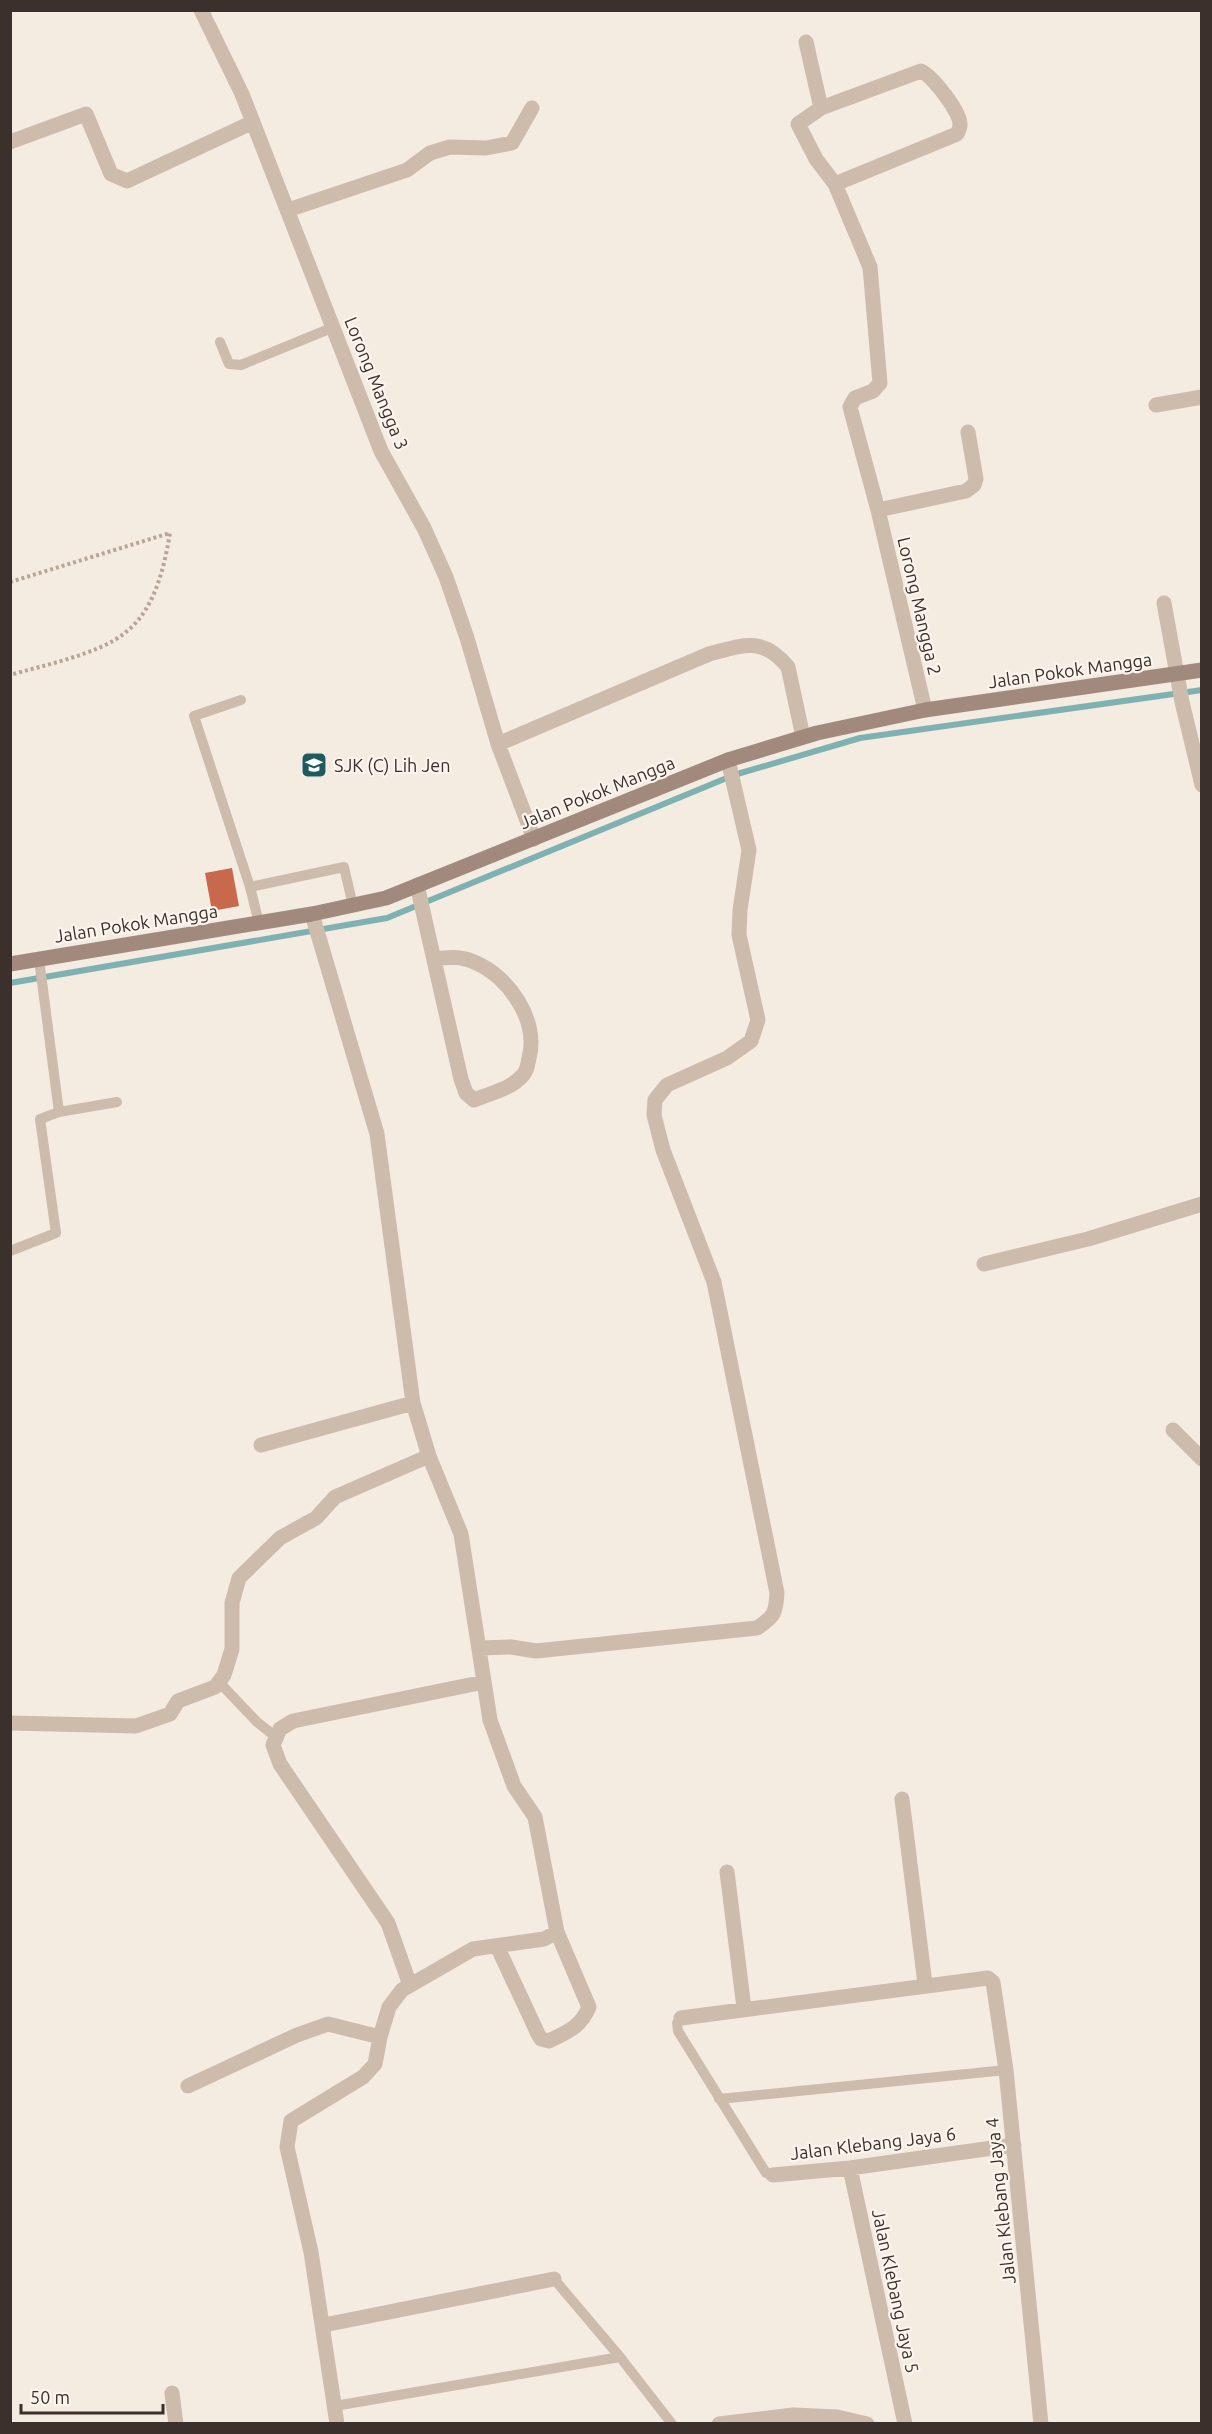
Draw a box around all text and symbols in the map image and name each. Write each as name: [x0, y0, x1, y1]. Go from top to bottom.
street label: Lorong Mangga 3: [341, 314, 413, 452]
street label: Lorong Mangga 2: [894, 535, 946, 677]
street label: Jalan Pokok Mangga: [987, 649, 1153, 691]
school or university icon: SJK (C) Lih Jen: [299, 750, 329, 780]
street label: Jalan Pokok Mangga: [517, 752, 677, 832]
place label: SJK (C) Lih Jen: [334, 755, 451, 776]
street label: Jalan Pokok Mangga: [53, 900, 219, 946]
street label: Jalan Klebang Jaya 4: [981, 2117, 1019, 2285]
street label: Jalan Klebang Jaya 6: [789, 2123, 957, 2163]
street label: Jalan Klebang Jaya 5: [869, 2207, 923, 2375]
scale bar: [21, 2377, 164, 2415]
text: 50 m: [30, 2387, 70, 2407]

